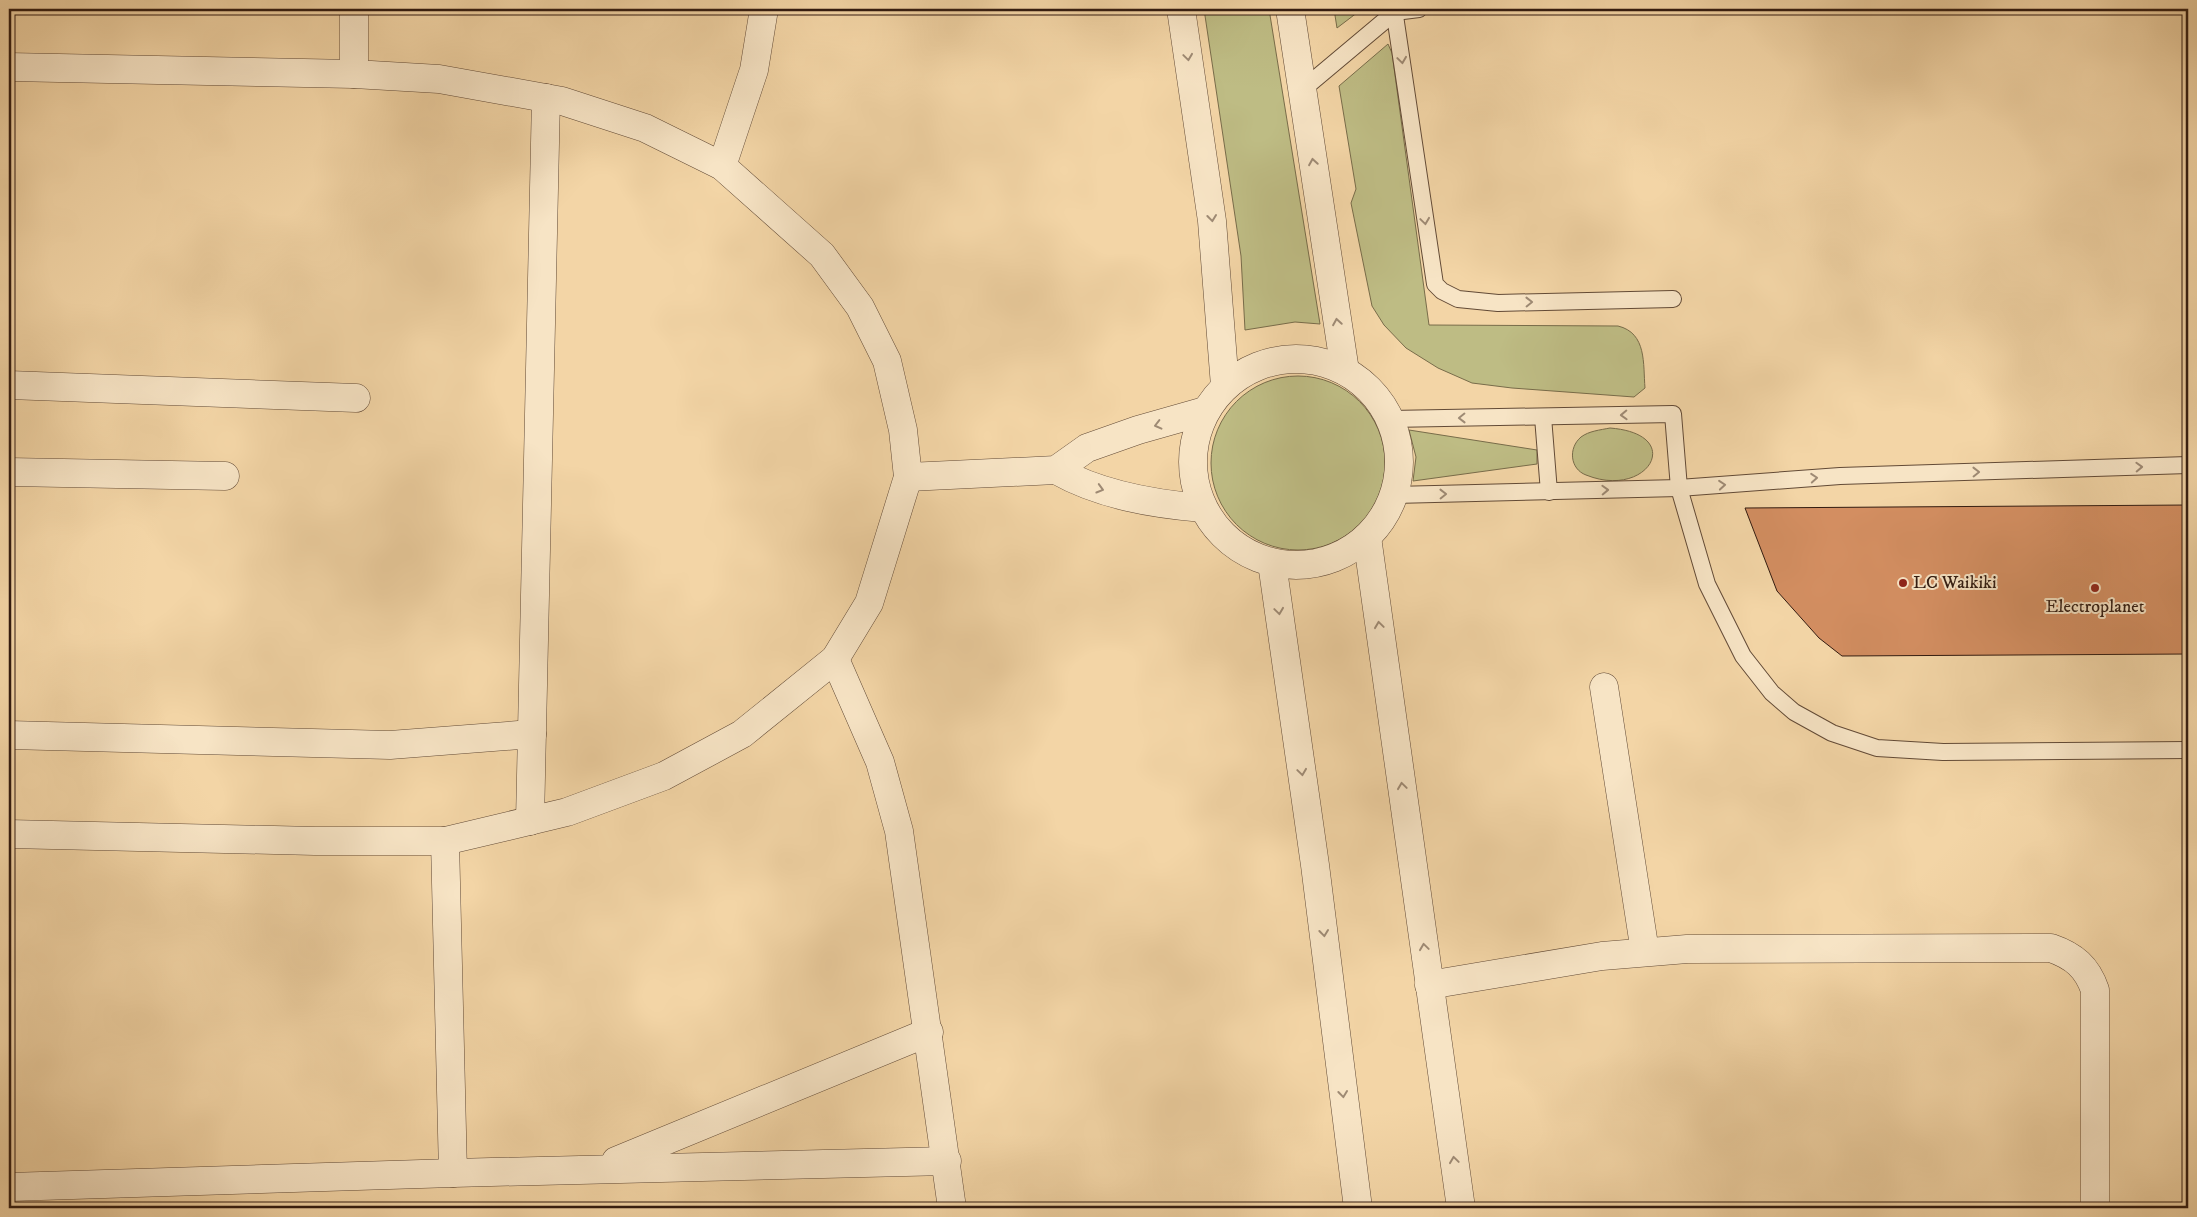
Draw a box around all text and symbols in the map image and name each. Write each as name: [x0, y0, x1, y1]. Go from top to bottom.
one-way arrow: [1182, 53, 1193, 61]
one-way arrow: [1396, 56, 1406, 65]
one-way arrow: [1308, 157, 1319, 165]
one-way arrow: [1206, 214, 1217, 222]
one-way arrow: [1419, 217, 1430, 225]
one-way arrow: [1526, 297, 1533, 307]
one-way arrow: [1333, 318, 1343, 327]
one-way arrow: [1620, 410, 1628, 420]
one-way arrow: [1458, 413, 1466, 423]
one-way arrow: [1153, 419, 1162, 430]
one-way arrow: [2135, 462, 2143, 473]
one-way arrow: [1972, 467, 1980, 477]
one-way arrow: [1810, 472, 1818, 483]
one-way arrow: [1719, 479, 1727, 490]
one-way arrow: [1096, 483, 1104, 493]
one-way arrow: [1602, 485, 1610, 496]
one-way arrow: [1440, 489, 1447, 499]
place label: LC Waikiki: [1913, 572, 1997, 594]
marker: LC Waikiki: [1897, 577, 1909, 589]
marker: Electroplanet: [2089, 582, 2101, 594]
place label: Electroplanet: [2045, 596, 2145, 618]
one-way arrow: [1273, 606, 1283, 615]
one-way arrow: [1375, 621, 1385, 629]
one-way arrow: [1296, 768, 1307, 776]
one-way arrow: [1397, 782, 1408, 790]
one-way arrow: [1318, 929, 1329, 937]
one-way arrow: [1419, 943, 1430, 951]
one-way arrow: [1338, 1090, 1348, 1098]
one-way arrow: [1449, 1156, 1460, 1164]

